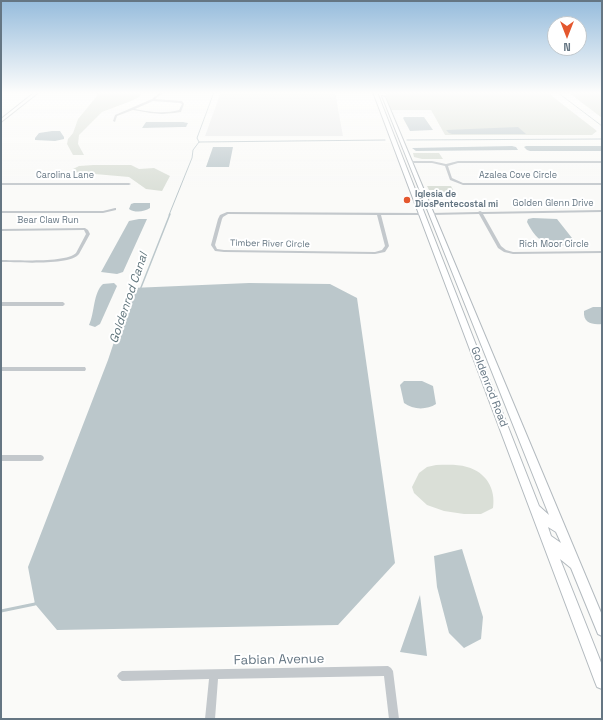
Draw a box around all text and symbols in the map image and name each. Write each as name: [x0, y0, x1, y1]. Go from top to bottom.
north arrow: [547, 16, 587, 56]
text: N: [563, 40, 571, 54]
street label: Carolina Lane: [36, 171, 94, 181]
street label: Azalea Cove Circle: [479, 171, 557, 181]
place label: Iglesia de DiosPentecostal mi: [415, 190, 498, 211]
marker: Iglesia de DiosPentecostal mi: [402, 195, 412, 205]
street label: Golden Glenn Drive: [512, 199, 594, 209]
street label: Bear Claw Run: [17, 216, 79, 226]
street label: Timber River Circle: [230, 238, 310, 250]
street label: Rich Moor Circle: [519, 240, 589, 250]
water label: Goldenrod Canal: [107, 251, 151, 345]
street label: Goldenrod Road: [468, 345, 510, 429]
street label: Fabian Avenue: [234, 651, 324, 669]

